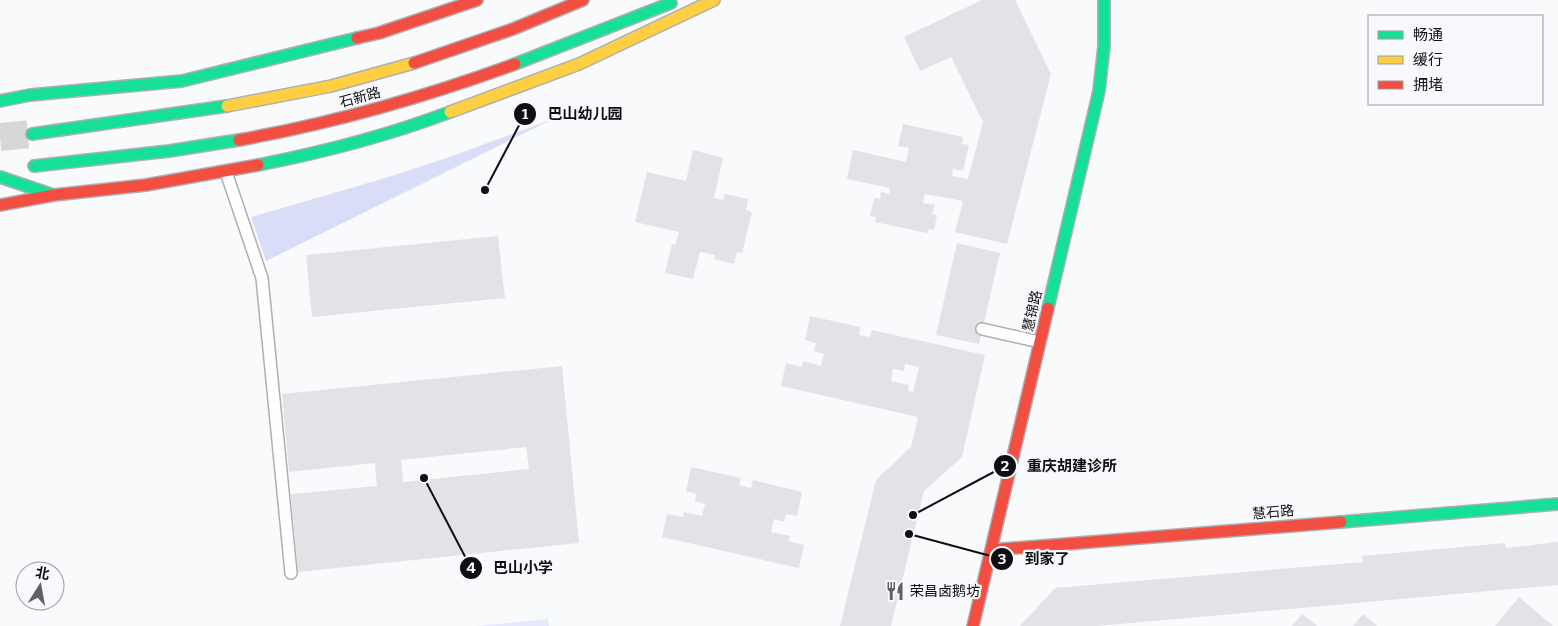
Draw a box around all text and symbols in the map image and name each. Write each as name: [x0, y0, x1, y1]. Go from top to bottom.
legend: [1368, 15, 1543, 105]
text: 畅通: [1413, 26, 1443, 44]
text: 缓行: [1413, 51, 1443, 69]
text: 拥堵: [1413, 76, 1443, 94]
street label: 石新路: [338, 84, 383, 111]
callout: 巴山幼儿园: [513, 99, 633, 129]
text: 1: [522, 105, 529, 123]
text: 巴山幼儿园: [547, 105, 623, 123]
street label: 慧锦路: [1019, 289, 1045, 333]
callout: 重庆胡建诊所: [992, 451, 1127, 481]
text: 2: [1001, 457, 1009, 475]
text: 重庆胡建诊所: [1027, 457, 1117, 475]
street label: 慧石路: [1251, 502, 1295, 523]
callout: 到家了: [990, 544, 1080, 574]
text: 3: [998, 550, 1006, 568]
text: 到家了: [1024, 550, 1070, 568]
callout: 巴山小学: [458, 553, 563, 583]
text: 4: [466, 559, 476, 577]
text: 巴山小学: [493, 559, 553, 577]
north arrow: [15, 561, 65, 611]
text: 北: [34, 564, 51, 583]
restaurant icon: 荣昌卤鹅坊: [884, 580, 906, 602]
place label: 荣昌卤鹅坊: [910, 583, 980, 600]

